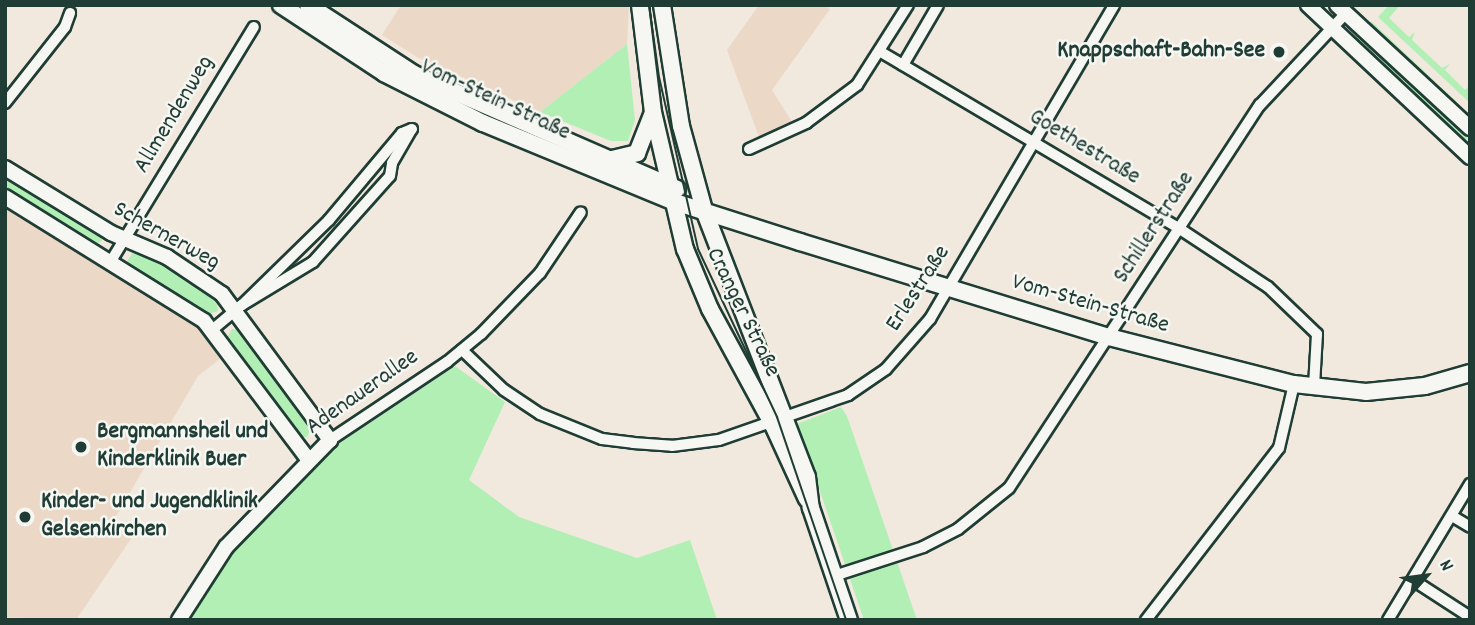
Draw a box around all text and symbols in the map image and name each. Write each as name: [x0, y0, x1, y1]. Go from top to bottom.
place label: Knappschaft-Bahn-See: [1057, 38, 1265, 66]
marker: Knappschaft-Bahn-See: [1271, 44, 1287, 60]
street label: Allmendenweg: [129, 51, 221, 179]
street label: Vom-Stein-Straße: [415, 54, 575, 148]
street label: Goethestraße: [1023, 104, 1145, 192]
street label: Schillerstraße: [1108, 167, 1202, 289]
street label: Schernerweg: [108, 196, 224, 278]
street label: Erlestraße: [880, 240, 958, 338]
street label: Cranger Straße: [698, 244, 786, 382]
street label: Vom-Stein-Straße: [1008, 269, 1172, 341]
street label: Adenauerallee: [301, 344, 425, 442]
place label: Bergmannsheil und Kinderklinik Buer: [97, 419, 268, 475]
marker: Bergmannsheil und Kinderklinik Buer: [71, 437, 91, 457]
place label: Kinder- und Jugendklinik Gelsenkirchen: [41, 489, 258, 545]
marker: Kinder- und Jugendklinik Gelsenkirchen: [15, 507, 35, 527]
north arrow: [1391, 541, 1461, 611]
text: N: [1431, 555, 1459, 576]

